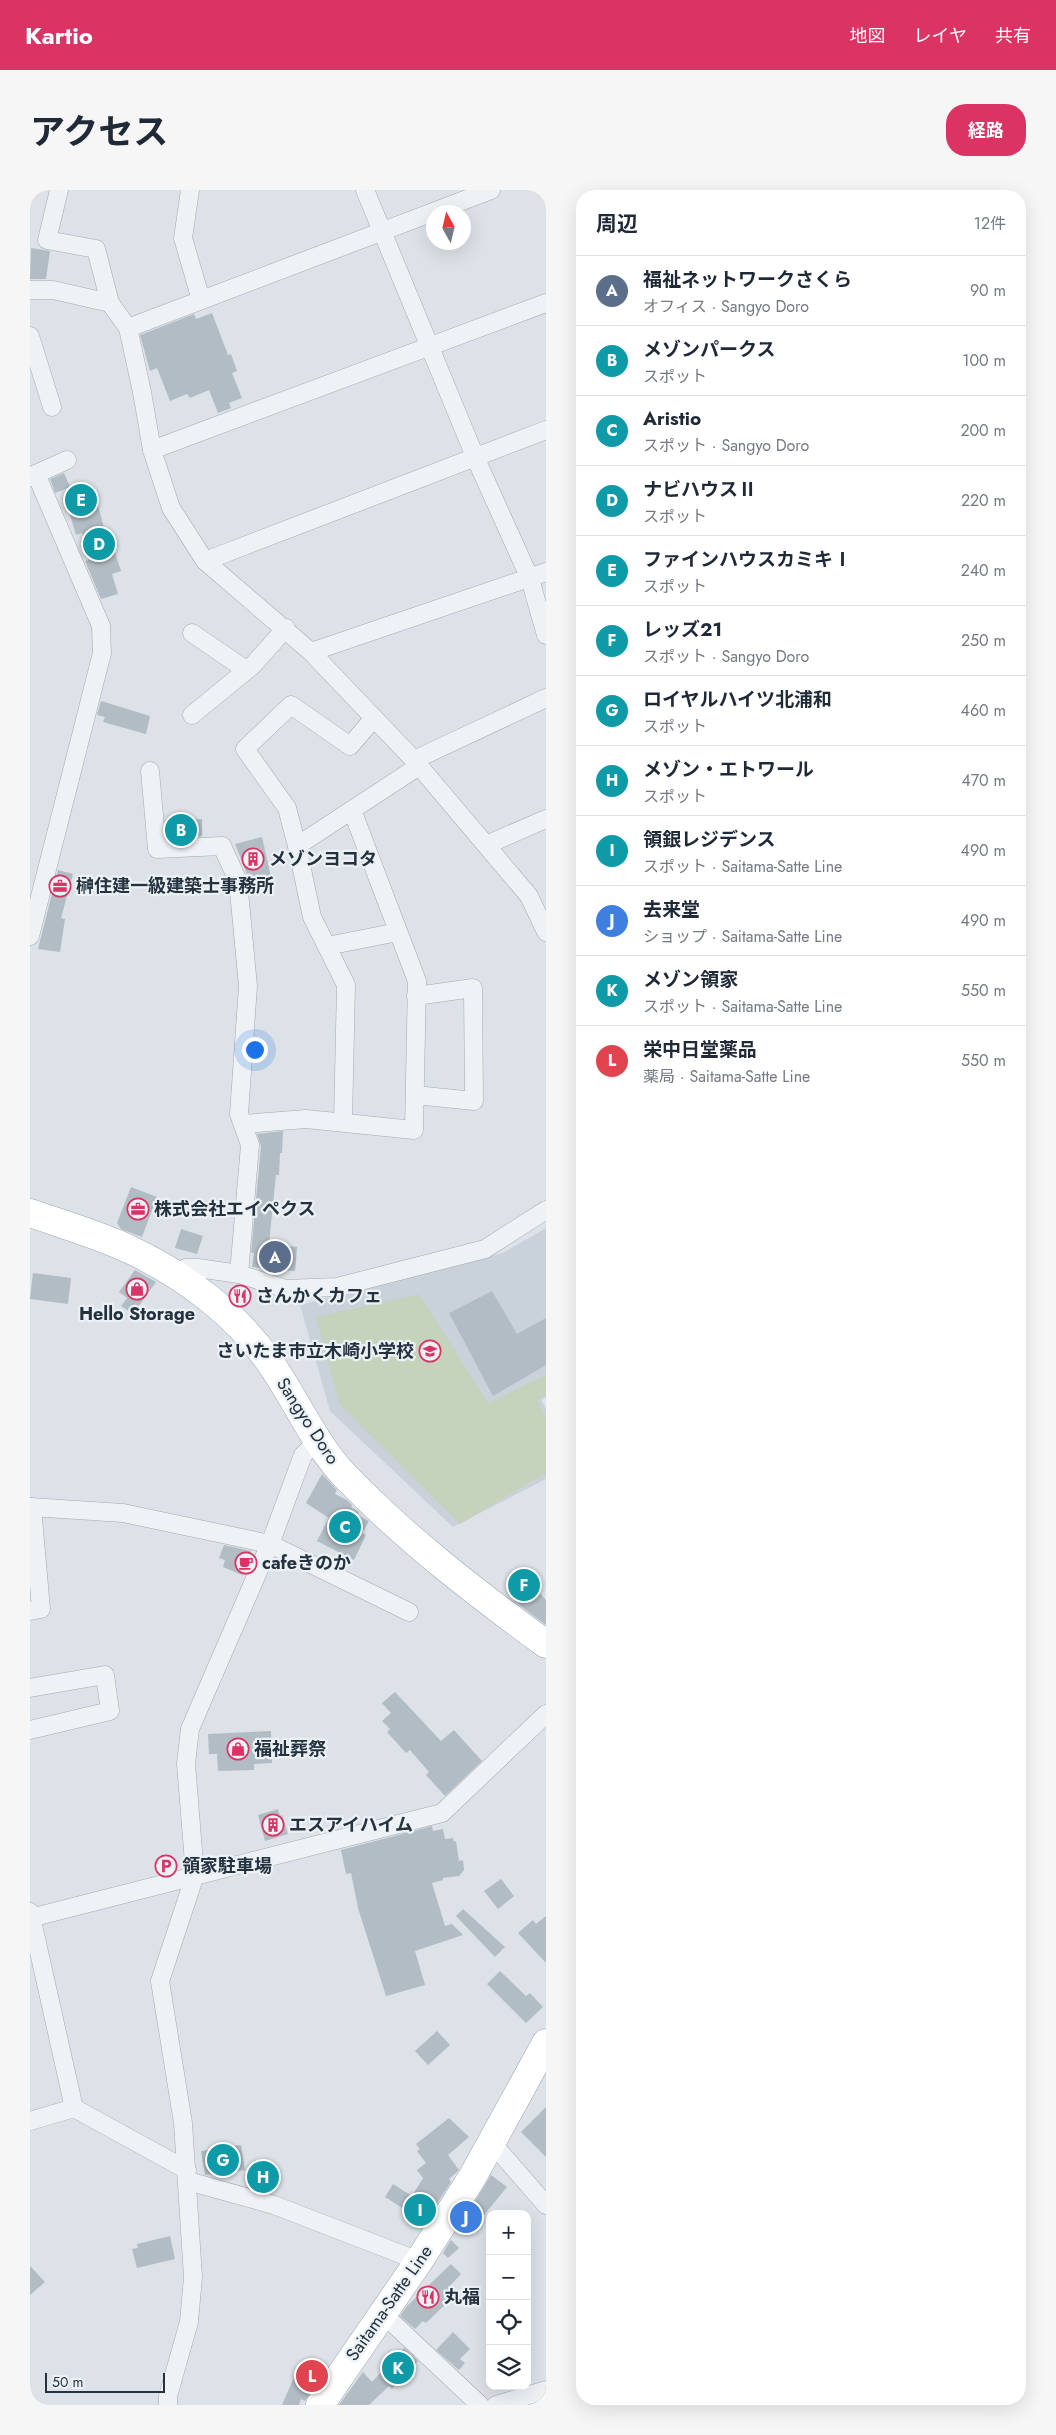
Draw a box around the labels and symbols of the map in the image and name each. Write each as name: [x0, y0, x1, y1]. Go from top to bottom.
north arrow: [426, 205, 471, 250]
pin: E: [65, 481, 97, 519]
pin: D: [83, 525, 115, 563]
pin: B: [165, 811, 197, 849]
place label: メゾンヨコタ: [269, 846, 377, 872]
building icon: メゾンヨコタ: [241, 847, 265, 871]
place label: 榊住建一級建築士事務所: [76, 873, 274, 899]
office icon: 榊住建一級建築士事務所: [48, 874, 72, 898]
your location: [242, 1037, 268, 1063]
place label: 株式会社エイペクス: [154, 1196, 315, 1222]
office icon: 株式会社エイペクス: [126, 1197, 150, 1221]
pin: A: [259, 1238, 291, 1276]
shop icon: Hello Storage: [125, 1277, 149, 1301]
place label: さんかくカフェ: [256, 1283, 382, 1309]
restaurant icon: さんかくカフェ: [228, 1284, 252, 1308]
place label: Hello Storage: [79, 1301, 195, 1327]
place label: さいたま市立木崎小学校: [217, 1338, 414, 1364]
school or university icon: さいたま市立木崎小学校: [418, 1339, 442, 1363]
street label: Sangyo Doro: [270, 1372, 346, 1470]
pin: C: [329, 1508, 361, 1546]
place label: cafeきのか: [262, 1550, 351, 1576]
cafe icon: cafeきのか: [234, 1551, 258, 1575]
pin: F: [508, 1566, 540, 1604]
place label: 福祉葬祭: [254, 1736, 326, 1762]
shop icon: 福祉葬祭: [226, 1737, 250, 1761]
place label: エスアイハイム: [289, 1812, 413, 1838]
building icon: エスアイハイム: [261, 1813, 285, 1837]
place label: 領家駐車場: [182, 1853, 272, 1879]
parking icon: 領家駐車場: [154, 1854, 178, 1878]
pin: G: [207, 2141, 239, 2179]
pin: H: [247, 2158, 279, 2196]
pin: I: [404, 2191, 436, 2229]
pin: J: [450, 2198, 482, 2236]
street label: Saitama-Satte Line: [339, 2240, 439, 2366]
place label: 丸福: [444, 2284, 480, 2310]
restaurant icon: 丸福: [416, 2285, 440, 2309]
pin: K: [382, 2349, 414, 2387]
pin: L: [296, 2357, 328, 2395]
scale bar: [45, 2370, 165, 2393]

